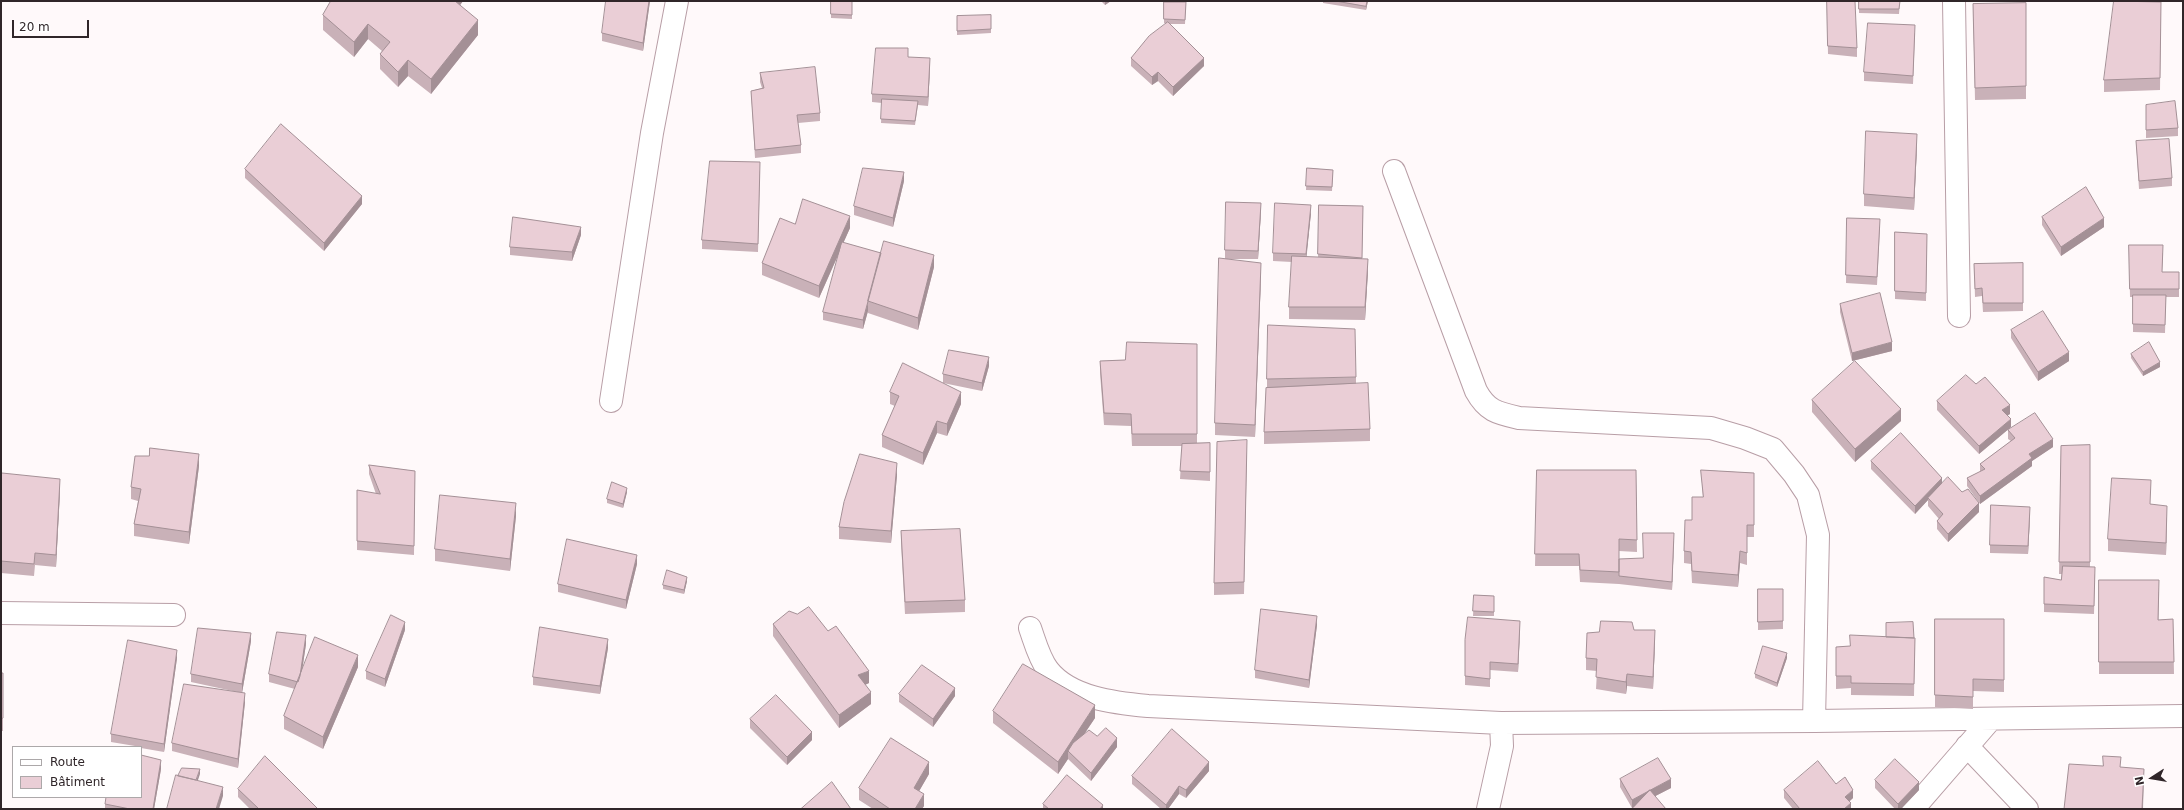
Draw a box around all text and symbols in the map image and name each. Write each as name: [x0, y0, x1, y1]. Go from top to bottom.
scale bar: [14, 12, 91, 38]
text: 20 m: [19, 20, 50, 34]
legend: [12, 746, 142, 798]
text: Route: [50, 755, 85, 769]
north arrow: [2132, 758, 2172, 798]
text: Bâtiment: [50, 775, 105, 789]
text: N: [2132, 775, 2147, 786]

